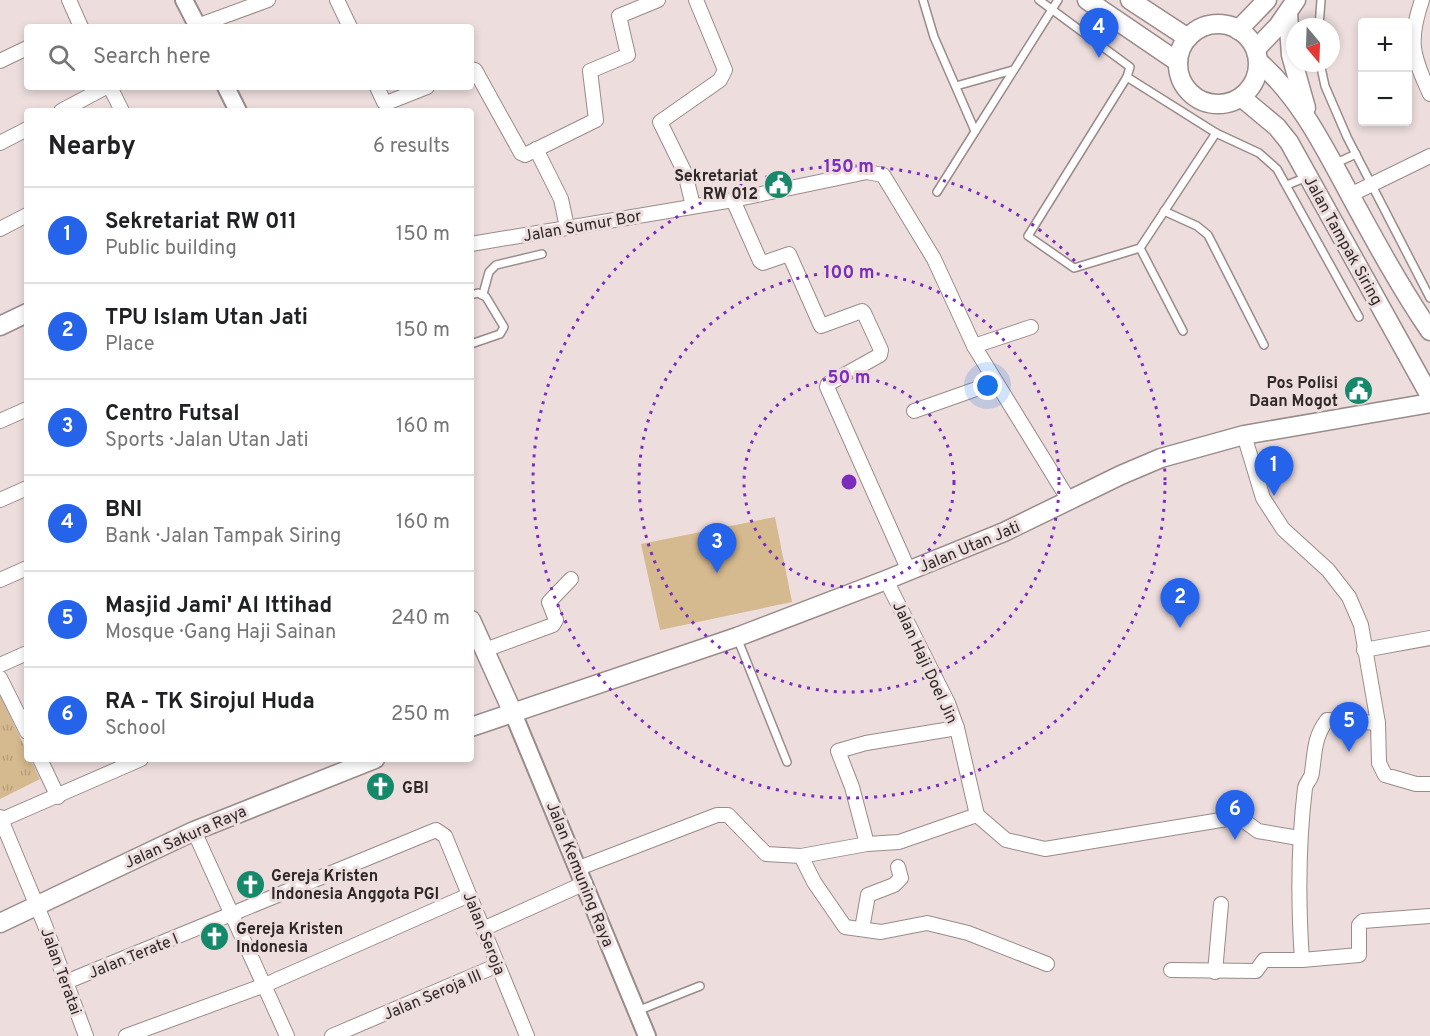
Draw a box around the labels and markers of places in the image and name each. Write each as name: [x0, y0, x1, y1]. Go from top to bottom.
pin: 4: [1080, 8, 1118, 58]
place label: Sekretariat RW 012: [674, 167, 758, 205]
public building icon: Sekretariat RW 012: [763, 168, 795, 200]
place label: Pos Polisi Daan Mogot: [1249, 374, 1338, 412]
public building icon: Pos Polisi Daan Mogot: [1343, 375, 1375, 407]
pin: 1: [1254, 446, 1294, 496]
centre of rings: [839, 472, 859, 492]
pin: 3: [698, 524, 736, 573]
pin: 2: [1160, 578, 1200, 628]
pin: 5: [1330, 702, 1368, 752]
church icon: GBI: [365, 771, 397, 803]
place label: GBI: [402, 779, 429, 799]
pin: 6: [1216, 790, 1254, 840]
place label: Gereja Kristen Indonesia Anggota PGI: [271, 867, 439, 905]
church icon: Gereja Kristen Indonesia Anggota PGI: [234, 868, 266, 900]
place label: Gereja Kristen Indonesia: [236, 920, 343, 958]
church icon: Gereja Kristen Indonesia: [199, 921, 231, 953]

